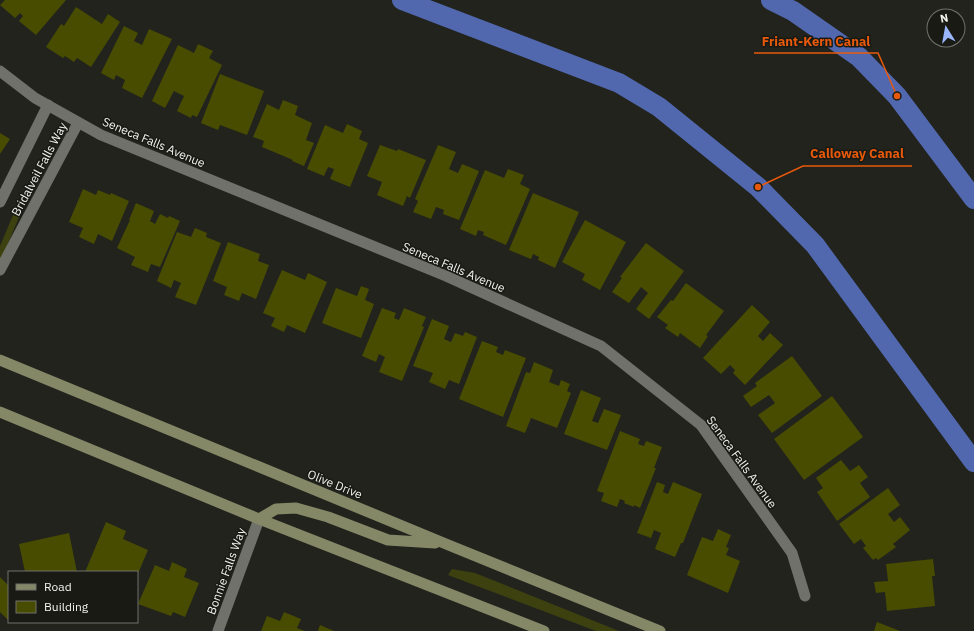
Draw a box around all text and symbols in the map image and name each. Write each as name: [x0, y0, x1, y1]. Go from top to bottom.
north arrow: [926, 8, 966, 48]
text: N: [939, 11, 949, 26]
callout: Friant-Kern Canal: [754, 28, 878, 53]
text: Friant-Kern Canal: [762, 33, 870, 50]
street label: Seneca Falls Avenue: [100, 114, 208, 171]
street label: Bridalveil Falls Way: [8, 120, 70, 218]
callout: Calloway Canal: [803, 141, 912, 166]
text: Calloway Canal: [810, 145, 904, 162]
street label: Seneca Falls Avenue: [400, 239, 508, 296]
street label: Seneca Falls Avenue: [704, 413, 781, 511]
street label: Olive Drive: [305, 466, 365, 502]
street label: Bonnie Falls Way: [203, 526, 249, 616]
legend: [8, 571, 138, 623]
text: Road: [44, 579, 72, 594]
text: Building: [44, 599, 89, 614]

